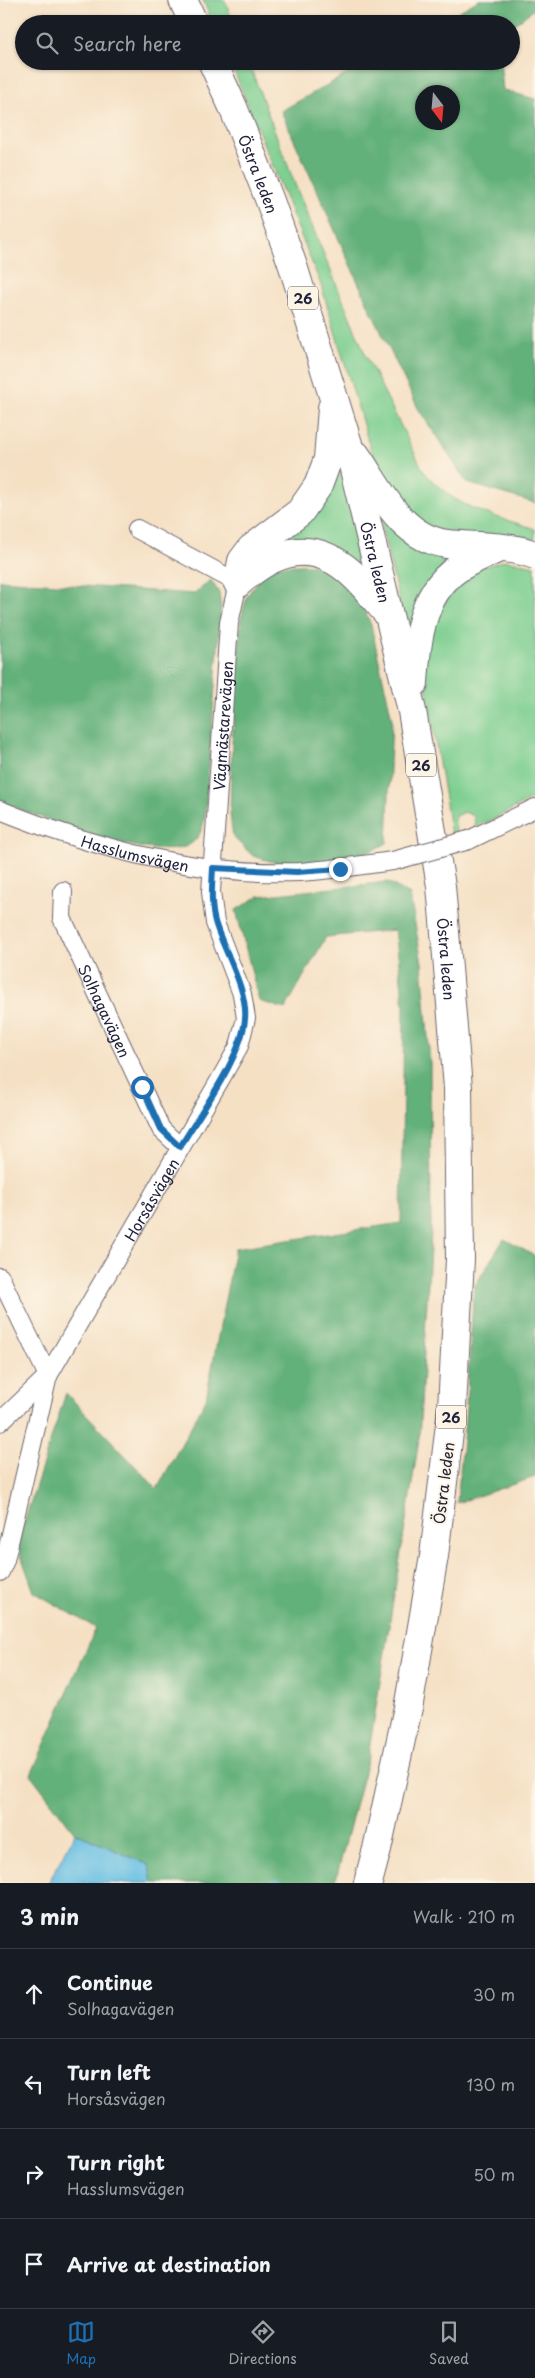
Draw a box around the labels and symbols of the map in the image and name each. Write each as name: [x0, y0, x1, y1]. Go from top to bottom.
north arrow: [415, 85, 460, 130]
street label: Östra leden: [233, 131, 285, 216]
road number: 26: [288, 286, 318, 310]
street label: Östra leden: [355, 519, 397, 605]
street label: Vägmästarevägen: [206, 660, 238, 791]
road number: 26: [406, 754, 436, 776]
street label: Hasslumsvägen: [78, 828, 191, 876]
route end: [329, 858, 352, 881]
street label: Östra leden: [432, 917, 462, 1001]
street label: Solhagavägen: [74, 960, 137, 1061]
route start: [131, 1076, 154, 1099]
street label: Horsåsvägen: [118, 1153, 184, 1245]
road number: 26: [436, 1405, 466, 1428]
street label: Östra leden: [427, 1441, 459, 1525]

